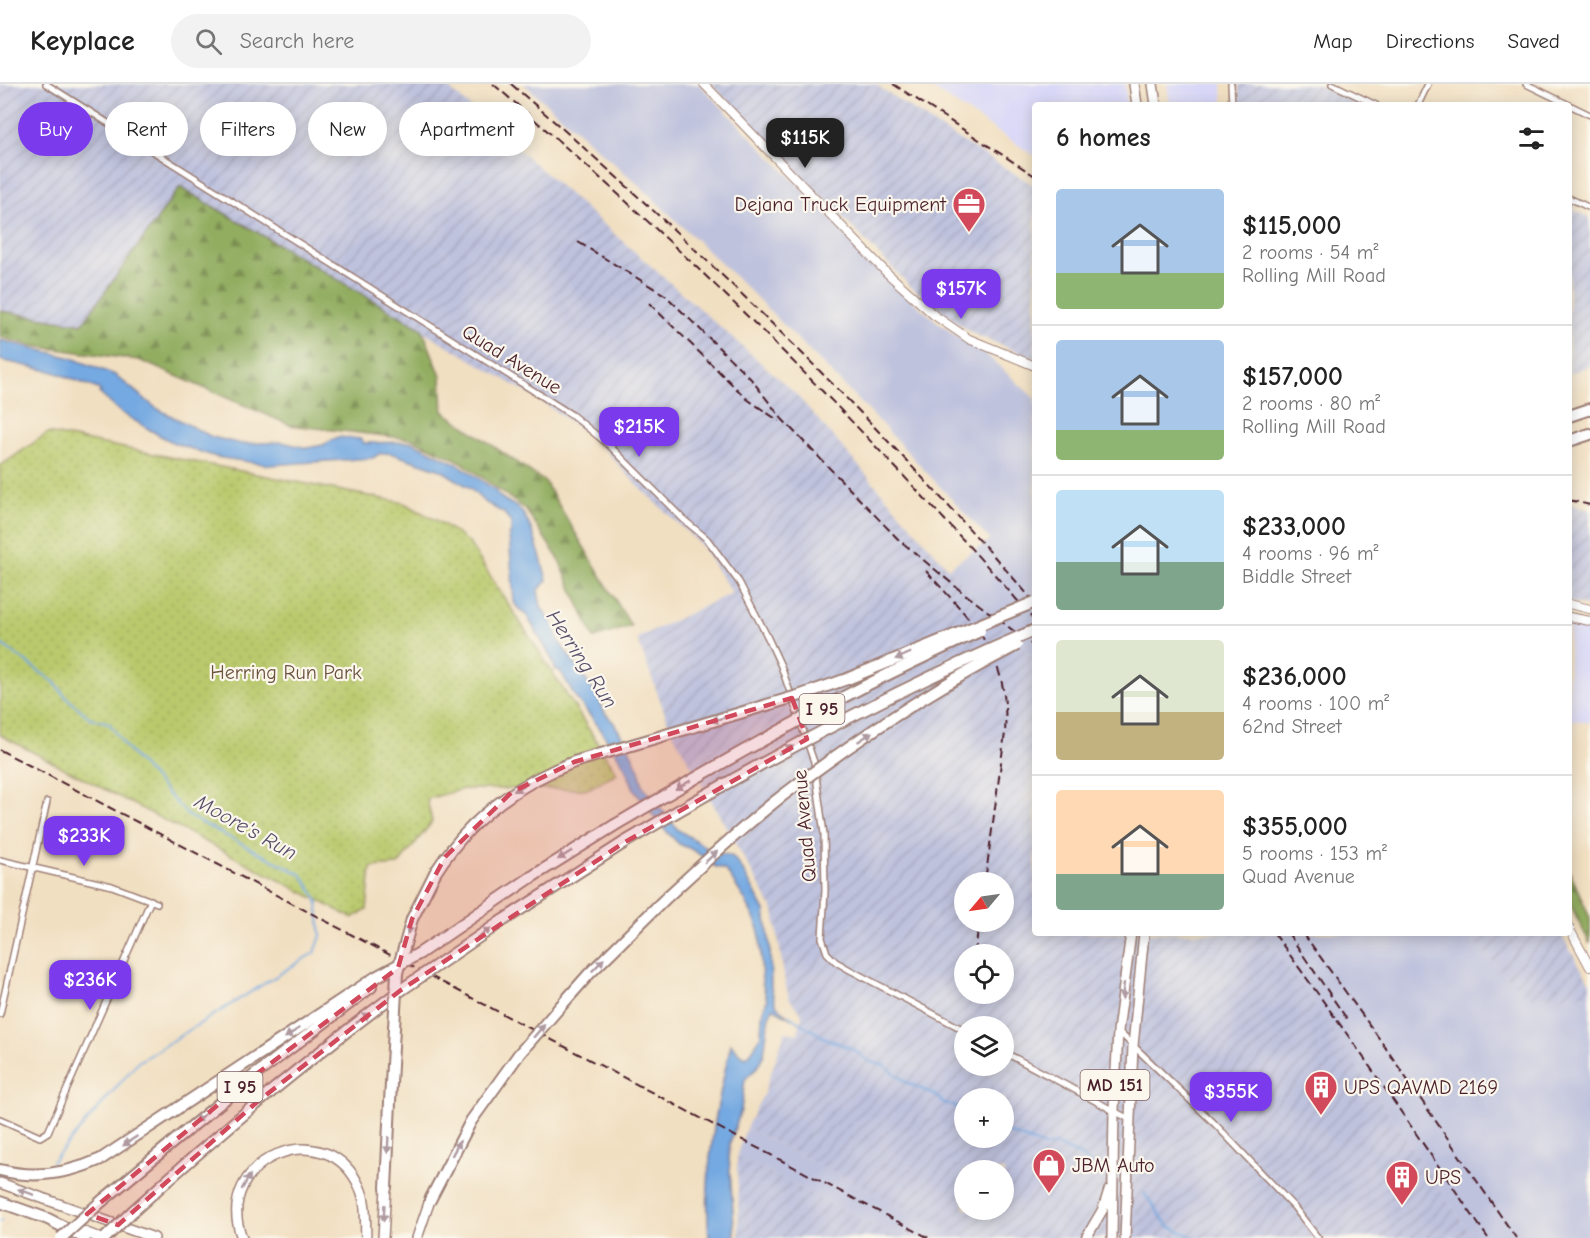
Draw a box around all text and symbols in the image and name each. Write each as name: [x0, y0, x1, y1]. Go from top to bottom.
search box: [171, 14, 591, 68]
text: Keyplace: [30, 25, 135, 57]
icon: search: [192, 25, 225, 58]
text: Search here: [240, 28, 354, 54]
text: Map: [1313, 29, 1353, 53]
text: Directions: [1386, 29, 1475, 53]
text: Saved: [1508, 29, 1560, 53]
chip: Buy: [18, 102, 93, 156]
chip: Rent: [105, 102, 188, 156]
chip: Filters: [200, 102, 296, 156]
chip: New: [308, 102, 387, 156]
chip: Apartment: [399, 102, 535, 156]
pin: $115K: [763, 118, 847, 169]
icon: filters: [1515, 122, 1548, 155]
text: 6 homes: [1056, 123, 1151, 153]
text: $115K: [780, 126, 830, 149]
office icon: Dejana Truck Equipment: [951, 186, 987, 233]
place label: Dejana Truck Equipment: [735, 193, 947, 216]
text: $115,000: [1242, 211, 1341, 241]
icon: home: [1104, 213, 1176, 285]
text: 2 rooms · 54 m²: [1242, 241, 1378, 264]
text: Rolling Mill Road: [1242, 264, 1386, 287]
pin: $157K: [919, 269, 1003, 320]
text: $157K: [936, 277, 986, 300]
street label: Quad Avenue: [458, 320, 566, 399]
text: $157,000: [1242, 362, 1343, 392]
icon: home: [1104, 364, 1176, 436]
text: 2 rooms · 80 m²: [1242, 392, 1380, 415]
pin: $215K: [597, 407, 681, 458]
text: $215K: [613, 415, 665, 438]
text: Rolling Mill Road: [1242, 415, 1386, 438]
text: $233,000: [1242, 512, 1346, 542]
icon: home: [1104, 514, 1176, 586]
text: 4 rooms · 96 m²: [1242, 542, 1379, 565]
text: Biddle Street: [1242, 565, 1351, 588]
water label: Herring Run: [541, 605, 623, 713]
one-way arrow: [894, 652, 912, 661]
park label: Herring Run Park: [210, 661, 362, 684]
text: $236,000: [1242, 662, 1347, 692]
icon: home: [1104, 664, 1176, 736]
text: 4 rooms · 100 m²: [1242, 692, 1389, 715]
road number: I 95: [800, 694, 844, 724]
one-way arrow: [710, 715, 728, 725]
text: 62nd Street: [1242, 715, 1342, 738]
one-way arrow: [856, 731, 873, 742]
one-way arrow: [777, 745, 794, 755]
street label: Quad Avenue: [788, 769, 821, 883]
one-way arrow: [675, 779, 691, 790]
one-way arrow: [513, 781, 529, 792]
water label: Moore's Run: [190, 789, 301, 865]
text: $355,000: [1242, 812, 1348, 842]
icon: home: [1104, 814, 1176, 886]
pin: $233K: [42, 816, 126, 867]
text: $233K: [58, 824, 110, 847]
text: 5 rooms · 153 m²: [1242, 842, 1387, 865]
one-way arrow: [557, 850, 573, 861]
one-way arrow: [704, 850, 719, 864]
text: Quad Avenue: [1242, 865, 1355, 888]
north arrow: [954, 872, 1014, 932]
map controls: [954, 872, 1014, 1220]
one-way arrow: [404, 917, 414, 935]
one-way arrow: [475, 927, 491, 939]
button: locate: [954, 944, 1014, 1004]
one-way arrow: [591, 957, 605, 972]
pin: $236K: [48, 960, 132, 1011]
text: $236K: [63, 968, 117, 991]
one-way arrow: [1119, 982, 1128, 1001]
one-way arrow: [355, 1013, 370, 1025]
button: layers: [954, 1016, 1014, 1076]
one-way arrow: [532, 1024, 545, 1039]
one-way arrow: [284, 1027, 300, 1038]
building icon: UPS QAVMD 2169: [1303, 1069, 1339, 1116]
road number: MD 151: [1080, 1070, 1150, 1100]
road number: I 95: [218, 1072, 262, 1102]
pin: $355K: [1189, 1072, 1273, 1123]
place label: UPS QAVMD 2169: [1344, 1076, 1498, 1099]
text: $355K: [1204, 1080, 1258, 1103]
button: +: [954, 1088, 1014, 1148]
one-way arrow: [194, 1111, 209, 1123]
one-way arrow: [121, 1135, 138, 1146]
one-way arrow: [383, 1135, 392, 1154]
one-way arrow: [451, 1139, 461, 1156]
shop icon: JBM Auto: [1031, 1147, 1067, 1194]
place label: JBM Auto: [1072, 1154, 1155, 1177]
building icon: UPS: [1384, 1159, 1420, 1206]
button: −: [954, 1160, 1014, 1220]
place label: UPS: [1425, 1166, 1461, 1189]
one-way arrow: [241, 1174, 251, 1191]
one-way arrow: [17, 1187, 35, 1197]
one-way arrow: [380, 1203, 389, 1222]

